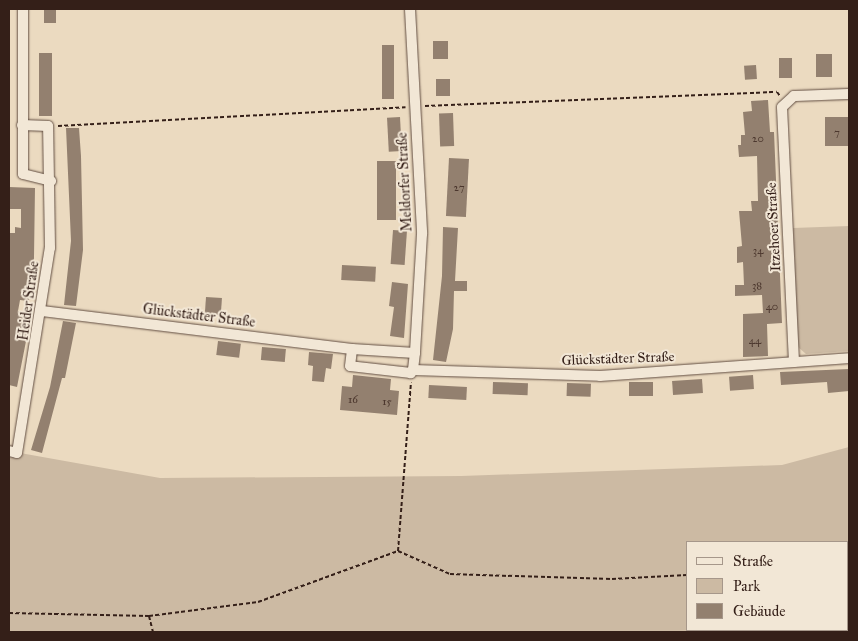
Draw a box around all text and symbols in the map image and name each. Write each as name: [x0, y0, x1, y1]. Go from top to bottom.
house number: 7: [834, 126, 840, 140]
street label: Meldorfer Straße: [394, 132, 416, 232]
house number: 20: [752, 132, 764, 146]
house number: 27: [454, 181, 464, 195]
street label: Itzehoer Straße: [763, 182, 785, 272]
house number: 34: [753, 244, 763, 258]
street label: Heider Straße: [15, 260, 43, 342]
house number: 38: [752, 279, 762, 293]
house number: 40: [766, 300, 778, 314]
street label: Glückstädter Straße: [142, 301, 256, 331]
house number: 44: [749, 334, 761, 348]
street label: Glückstädter Straße: [561, 349, 675, 369]
house number: 16: [348, 393, 358, 407]
house number: 15: [382, 395, 392, 409]
legend: [686, 541, 848, 631]
text: Straße: [733, 552, 773, 570]
text: Park: [733, 577, 760, 595]
text: Gebäude: [733, 602, 786, 620]

